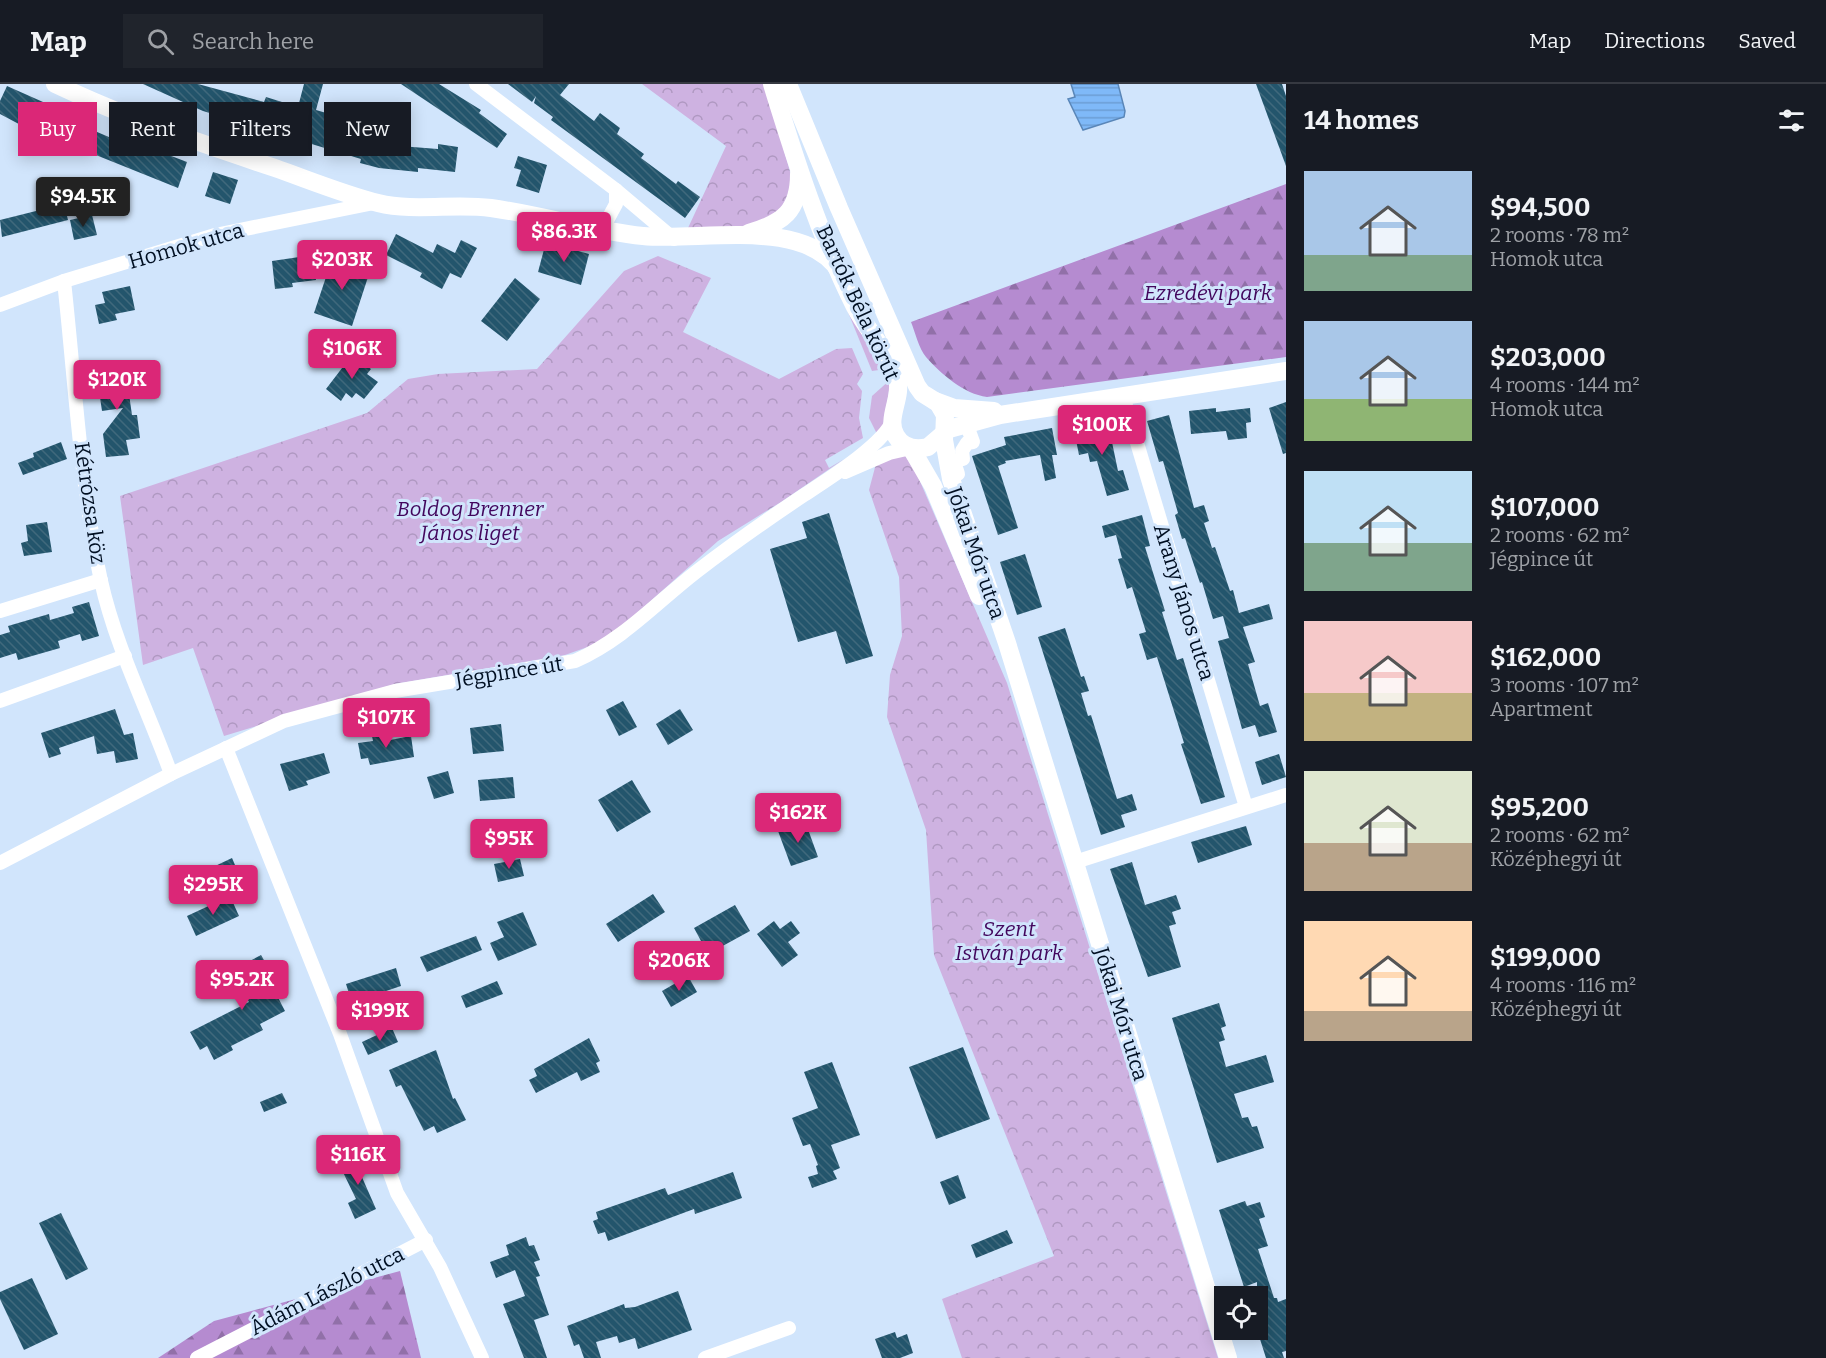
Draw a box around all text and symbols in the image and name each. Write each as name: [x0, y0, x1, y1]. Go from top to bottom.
search box: [123, 14, 543, 68]
text: Map: [30, 25, 87, 58]
icon: search: [144, 25, 177, 58]
text: Search here: [192, 28, 314, 55]
text: Map: [1529, 28, 1571, 54]
text: Directions: [1604, 28, 1705, 54]
text: Saved: [1738, 28, 1796, 54]
chip: Buy: [18, 102, 97, 156]
chip: Rent: [109, 102, 197, 156]
chip: Filters: [209, 102, 312, 156]
chip: New: [324, 102, 411, 156]
icon: filters: [1775, 104, 1808, 137]
text: 14 homes: [1304, 105, 1419, 136]
pin: $94.5K: [34, 177, 132, 228]
text: $94.5K: [50, 184, 116, 208]
text: $94,500: [1490, 192, 1591, 223]
icon: home: [1352, 195, 1424, 267]
pin: $86.3K: [515, 212, 613, 263]
street label: Homok utca: [125, 217, 247, 275]
text: $86.3K: [531, 219, 597, 243]
street label: Bartók Béla körút: [811, 221, 906, 385]
text: 2 rooms · 78 m²: [1490, 223, 1629, 247]
pin: $203K: [300, 240, 384, 291]
text: $203K: [311, 247, 373, 271]
text: Homok utca: [1490, 247, 1603, 271]
park label: Ezredévi park: [1144, 280, 1273, 306]
pin: $106K: [310, 329, 394, 380]
text: $106K: [322, 336, 382, 360]
text: $203,000: [1490, 342, 1606, 373]
icon: home: [1352, 345, 1424, 417]
pin: $120K: [75, 360, 159, 411]
text: $120K: [88, 367, 147, 391]
text: 4 rooms · 144 m²: [1490, 373, 1640, 397]
text: Homok utca: [1490, 397, 1603, 421]
pin: $100K: [1060, 405, 1144, 456]
text: $100K: [1072, 412, 1132, 436]
street label: Kétrózsa köz: [69, 440, 111, 566]
street label: Jókai Mór utca: [941, 483, 1011, 623]
text: $107,000: [1490, 492, 1600, 523]
icon: home: [1352, 495, 1424, 567]
park label: Boldog Brenner János liget: [397, 496, 545, 546]
street label: Arany János utca: [1148, 521, 1220, 684]
text: 2 rooms · 62 m²: [1490, 523, 1630, 547]
text: Jégpince út: [1490, 547, 1593, 571]
text: $162,000: [1490, 642, 1601, 673]
icon: home: [1352, 645, 1424, 717]
street label: Jégpince út: [452, 651, 565, 693]
text: 3 rooms · 107 m²: [1490, 673, 1639, 697]
text: Apartment: [1490, 697, 1593, 721]
pin: $107K: [344, 698, 428, 749]
text: $107K: [357, 705, 415, 729]
text: $95,200: [1490, 792, 1589, 823]
pin: $162K: [756, 793, 840, 844]
icon: home: [1352, 795, 1424, 867]
text: $162K: [769, 800, 827, 824]
pin: $95K: [473, 819, 545, 870]
text: 2 rooms · 62 m²: [1490, 823, 1630, 847]
text: $95K: [484, 826, 534, 850]
text: Középhegyi út: [1490, 847, 1622, 871]
pin: $295K: [171, 865, 255, 916]
text: $295K: [183, 872, 243, 896]
park label: Szent István park: [955, 916, 1064, 966]
pin: $206K: [637, 941, 721, 992]
text: $199,000: [1490, 942, 1601, 973]
street label: Jókai Mór utca: [1088, 943, 1154, 1084]
icon: home: [1352, 945, 1424, 1017]
text: $206K: [648, 948, 710, 972]
pin: $95.2K: [193, 960, 291, 1011]
text: $95.2K: [210, 967, 274, 991]
text: 4 rooms · 116 m²: [1490, 973, 1636, 997]
pin: $199K: [338, 991, 422, 1042]
text: Középhegyi út: [1490, 997, 1622, 1021]
text: $199K: [351, 998, 409, 1022]
pin: $116K: [316, 1135, 400, 1186]
text: $116K: [330, 1142, 386, 1166]
street label: Ádám László utca: [245, 1241, 409, 1341]
map controls: [1214, 1286, 1268, 1340]
button: locate: [1214, 1286, 1268, 1340]

